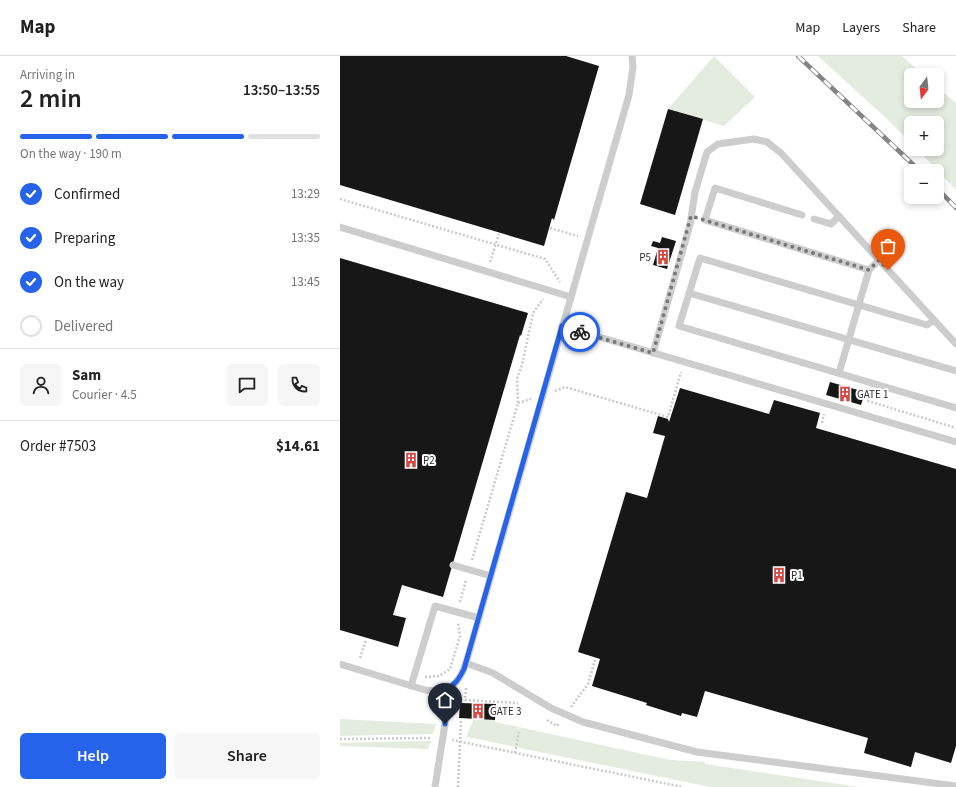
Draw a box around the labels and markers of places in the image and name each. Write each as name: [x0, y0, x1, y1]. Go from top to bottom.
pin: [871, 229, 905, 270]
building icon: P5: [654, 248, 672, 266]
place label: P5: [639, 250, 651, 265]
building icon: GATE 1: [836, 385, 854, 403]
place label: GATE 1: [857, 387, 888, 402]
building icon: P2: [402, 451, 420, 469]
place label: P2: [423, 453, 435, 468]
building icon: P1: [770, 566, 788, 584]
place label: P1: [791, 568, 803, 583]
pin: [428, 683, 462, 724]
building icon: GATE 3: [469, 702, 487, 720]
place label: GATE 3: [490, 704, 521, 719]

